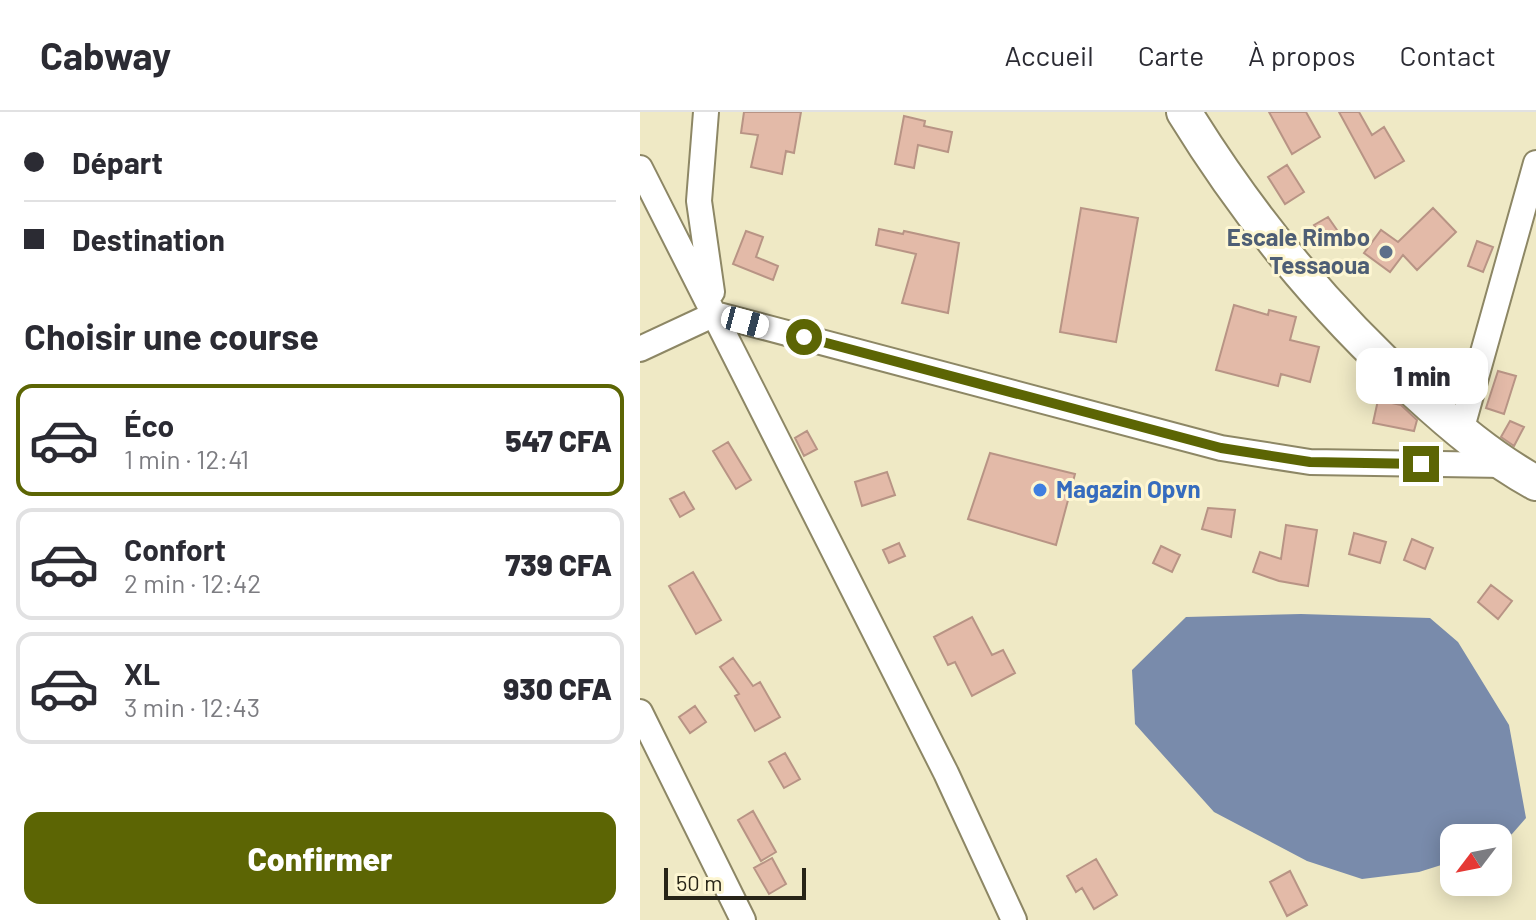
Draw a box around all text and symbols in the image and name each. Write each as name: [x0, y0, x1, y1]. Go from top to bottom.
text: Cabway: [40, 32, 171, 78]
text: Accueil: [1004, 38, 1094, 72]
text: Carte: [1138, 38, 1204, 72]
text: À propos: [1248, 38, 1355, 72]
text: Contact: [1399, 38, 1496, 72]
text: Départ: [72, 144, 163, 180]
text: Destination: [72, 221, 225, 257]
place label: Escale Rimbo Tessaoua: [1227, 222, 1370, 279]
marker: Escale Rimbo Tessaoua: [1377, 243, 1395, 261]
car: [719, 304, 771, 340]
text: Choisir une course: [24, 314, 319, 357]
route start: [786, 319, 822, 355]
callout: 1 min: [1355, 348, 1487, 404]
text: 1 min: [1393, 360, 1451, 391]
icon: car: [28, 404, 100, 476]
text: Éco: [124, 407, 174, 443]
text: 547 CFA: [505, 422, 612, 458]
text: 1 min · 12:41: [124, 443, 249, 474]
route end: [1403, 446, 1439, 482]
place label: Magazin Opvn: [1056, 474, 1201, 503]
marker: Magazin Opvn: [1031, 481, 1049, 499]
icon: car: [28, 528, 100, 600]
text: Confort: [124, 531, 226, 567]
text: 739 CFA: [505, 546, 612, 582]
text: 2 min · 12:42: [124, 567, 261, 598]
icon: car: [28, 652, 100, 724]
text: XL: [124, 655, 160, 691]
text: 930 CFA: [503, 670, 612, 706]
text: 3 min · 12:43: [124, 691, 260, 722]
button: Confirmer: [24, 812, 616, 904]
north arrow: [1440, 824, 1512, 896]
map controls: [1440, 824, 1512, 896]
scale bar: [664, 864, 806, 900]
text: 50 m: [676, 869, 722, 895]

